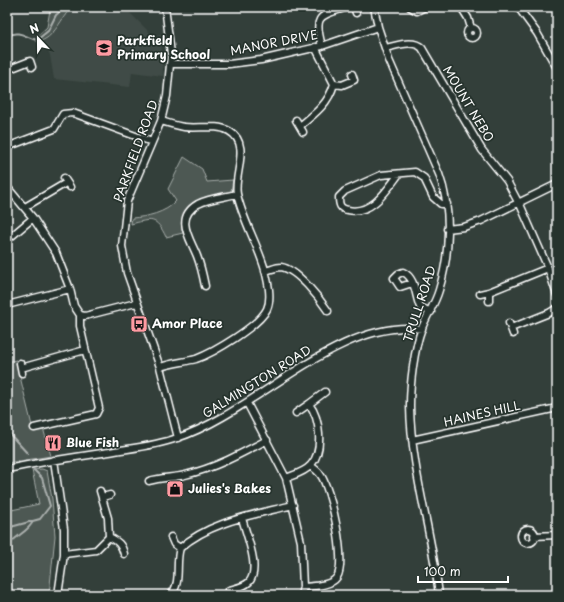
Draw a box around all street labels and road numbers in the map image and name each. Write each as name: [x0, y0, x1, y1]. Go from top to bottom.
street label: MANOR DRIVE: [229, 25, 319, 59]
street label: MOUNT NEBO: [439, 62, 499, 145]
street label: PARKFIELD ROAD: [108, 97, 162, 204]
street label: TRULL ROAD: [398, 263, 440, 344]
street label: GALMINGTON ROAD: [199, 340, 314, 422]
street label: HAINES HILL: [442, 395, 522, 431]

